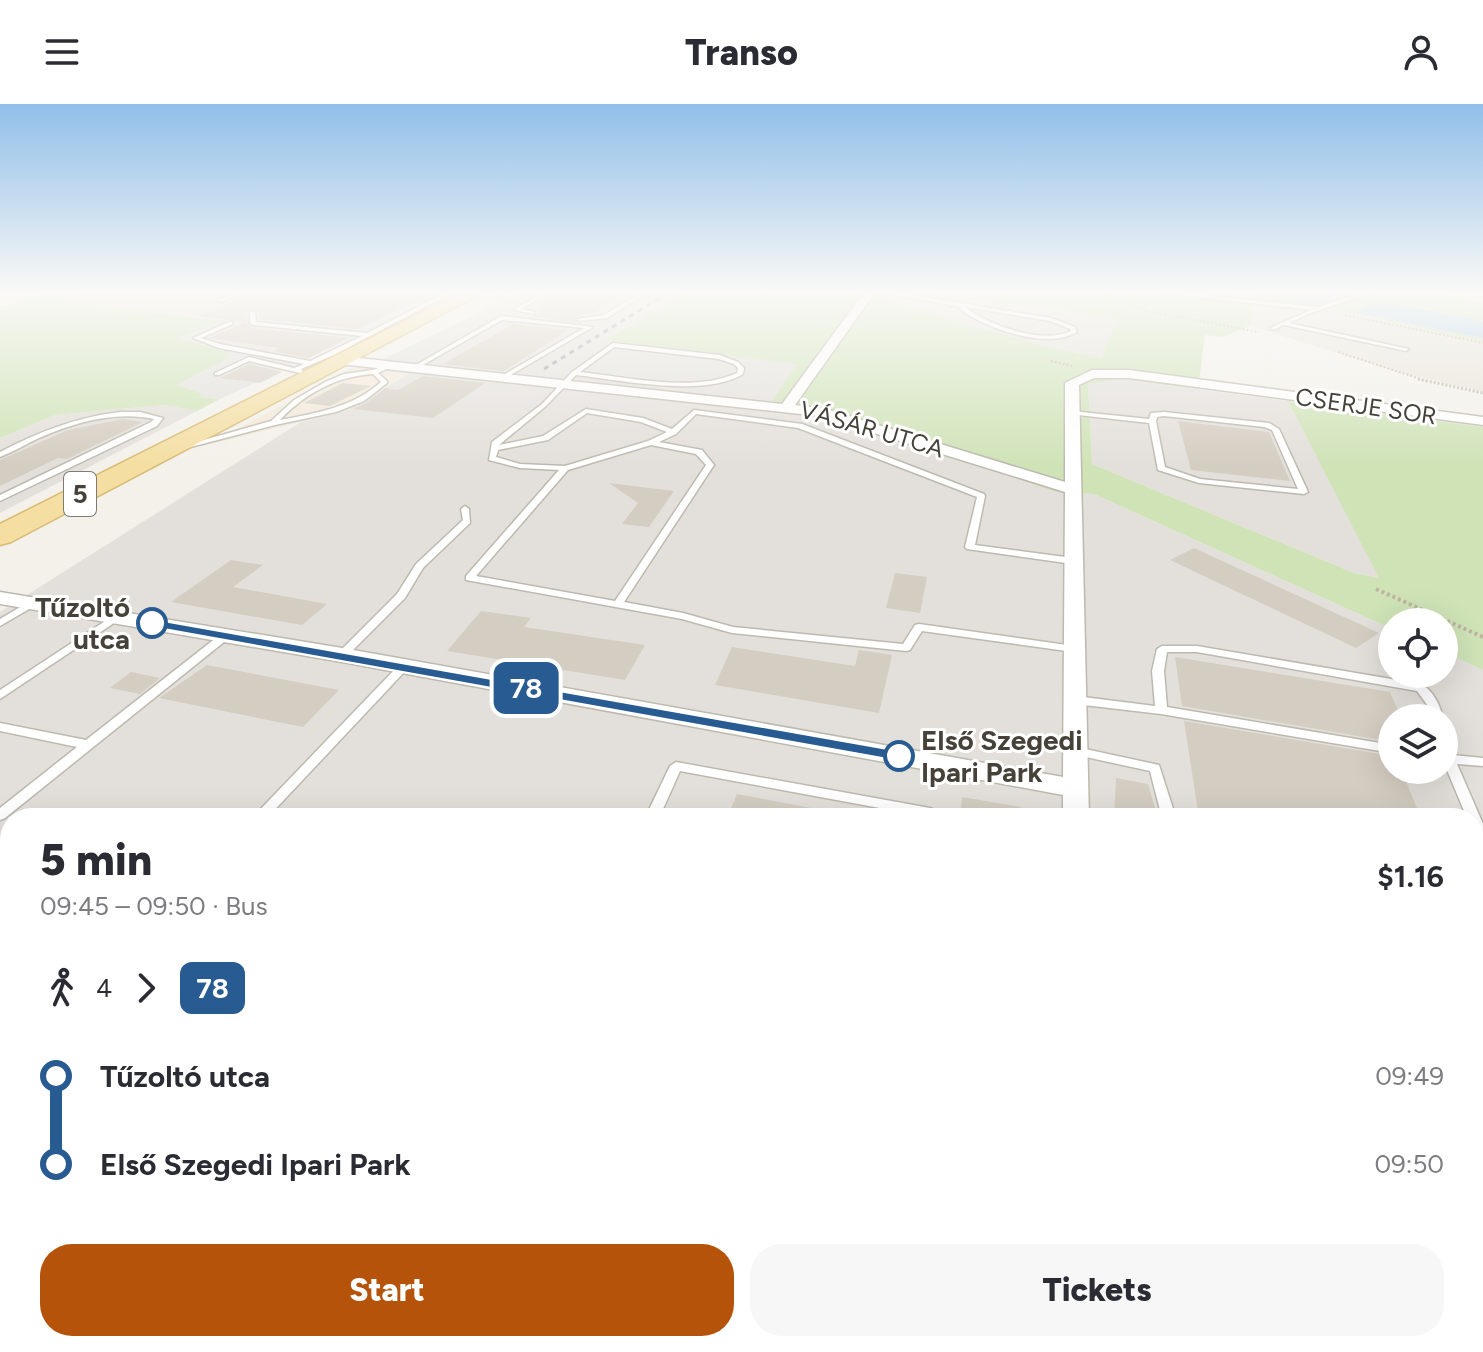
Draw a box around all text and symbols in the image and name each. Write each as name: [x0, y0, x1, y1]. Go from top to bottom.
icon: menu: [40, 30, 84, 74]
icon: person: [1399, 30, 1443, 74]
text: Transo: [685, 31, 798, 74]
street label: CSERJE SOR: [1294, 382, 1438, 430]
street label: VÁSÁR UTCA: [797, 395, 948, 464]
road number: 5: [64, 472, 96, 516]
place label: Tűzoltó utca: [35, 590, 130, 656]
marker: Tűzoltó utca: [137, 608, 167, 638]
map controls: [1378, 608, 1458, 784]
button: locate: [1378, 608, 1458, 688]
line badge: 78: [490, 662, 562, 714]
text: 78: [510, 671, 542, 705]
button: layers: [1378, 704, 1458, 784]
place label: Első Szegedi Ipari Park: [921, 723, 1083, 789]
marker: Első Szegedi Ipari Park: [884, 741, 914, 771]
text: 5 min: [40, 833, 152, 886]
text: $1.16: [1377, 858, 1444, 895]
text: 09:45 – 09:50 · Bus: [40, 890, 268, 922]
icon: walk: [40, 966, 84, 1010]
icon: forward: [124, 966, 168, 1010]
text: 78: [196, 971, 229, 1005]
text: 4: [96, 972, 112, 1004]
text: Tűzoltó utca: [100, 1058, 270, 1095]
text: 09:49: [1375, 1060, 1444, 1092]
text: Első Szegedi Ipari Park: [100, 1146, 411, 1183]
text: 09:50: [1374, 1148, 1444, 1180]
button: Start: [40, 1244, 734, 1336]
button: Tickets: [750, 1244, 1444, 1336]

